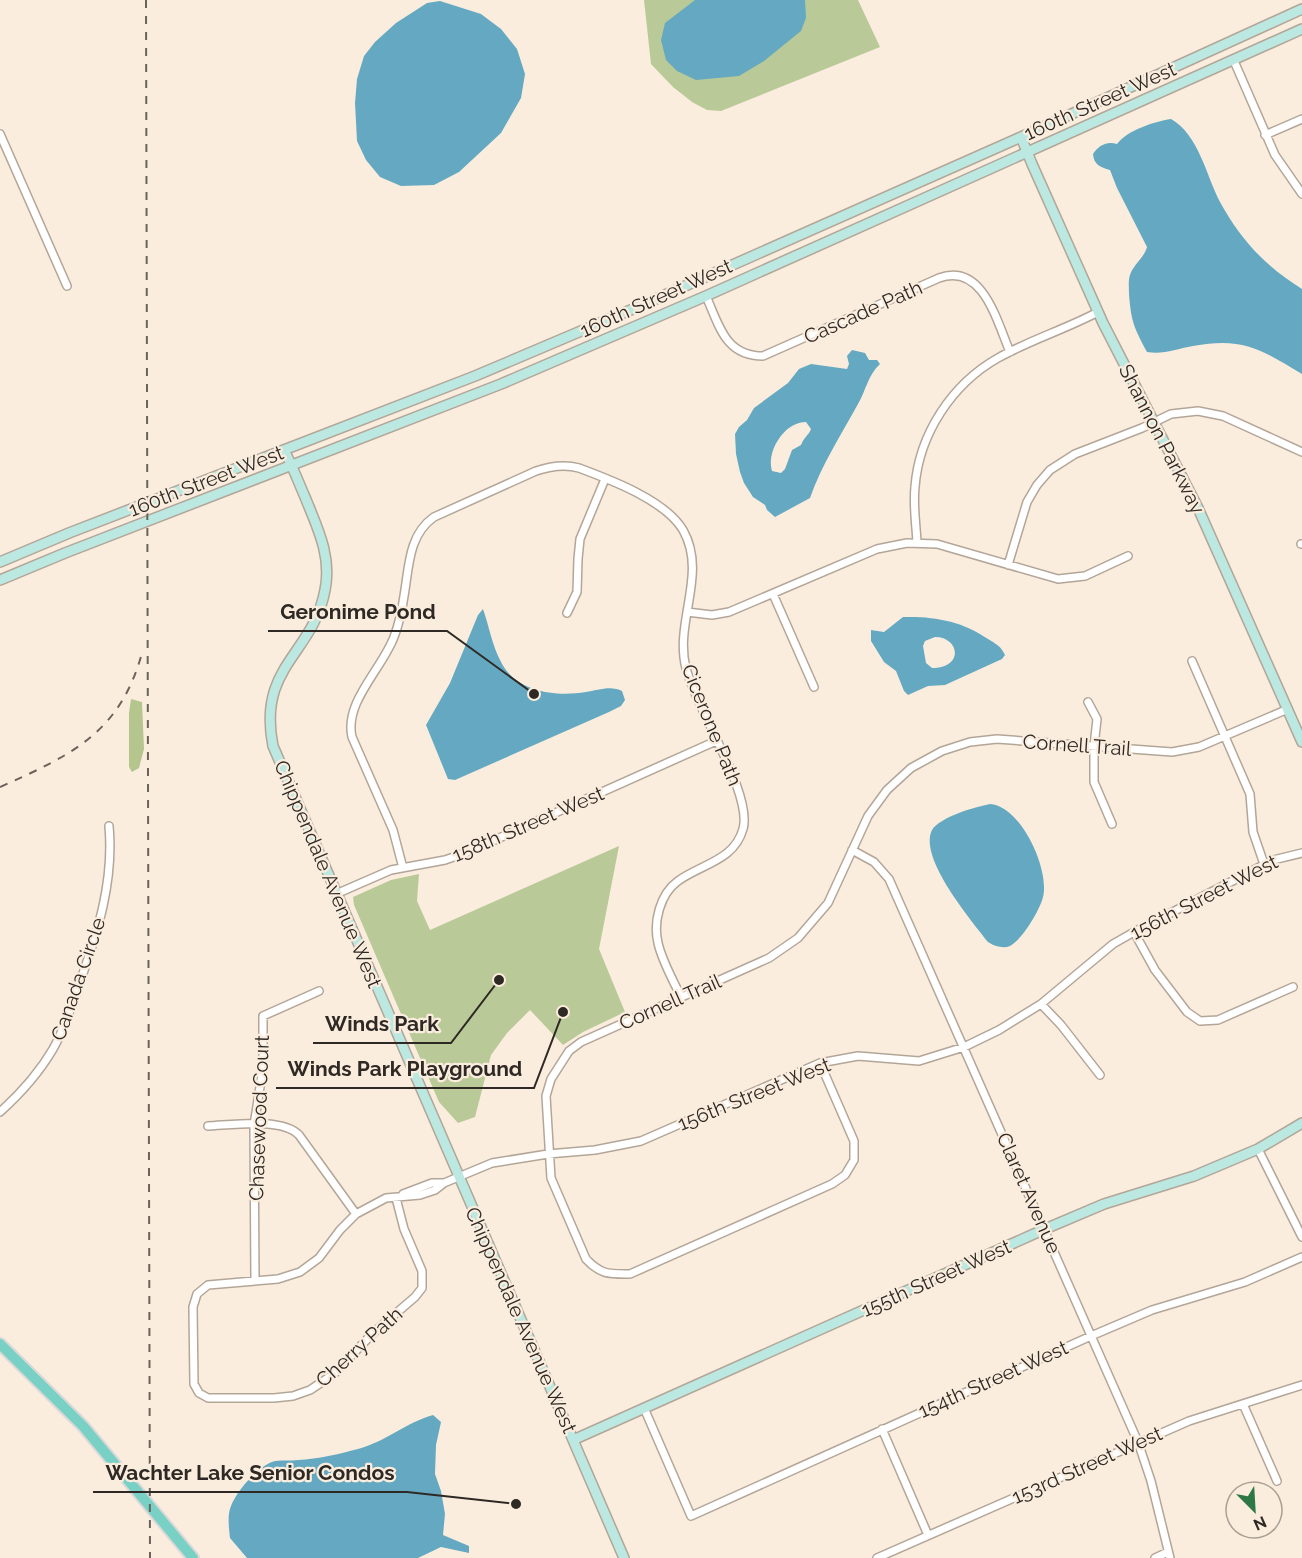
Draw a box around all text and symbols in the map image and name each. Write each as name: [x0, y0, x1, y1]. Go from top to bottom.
street label: 160th Street West: [1020, 57, 1180, 145]
street label: 160th Street West: [576, 254, 736, 342]
street label: Cascade Path: [800, 275, 926, 349]
street label: Shannon Parkway: [1114, 360, 1210, 518]
street label: 160th Street West: [125, 440, 287, 522]
callout: Geronime Pond: [268, 592, 447, 631]
text: Geronime Pond: [280, 599, 436, 624]
street label: Cicerone Path: [677, 661, 747, 789]
street label: Cornell Trail: [1022, 729, 1133, 761]
street label: Chippendale Avenue West: [269, 757, 387, 992]
street label: 158th Street West: [449, 781, 608, 867]
street label: 156th Street West: [1126, 849, 1282, 945]
street label: Canada Circle: [46, 914, 110, 1044]
street label: Cornell Trail: [615, 969, 725, 1035]
callout: Winds Park: [313, 1004, 451, 1043]
text: Winds Park: [325, 1011, 439, 1036]
street label: Chasewood Court: [244, 1034, 274, 1201]
callout: Winds Park Playground: [276, 1049, 534, 1088]
street label: 156th Street West: [674, 1052, 834, 1136]
text: Winds Park Playground: [288, 1056, 522, 1081]
street label: Claret Avenue: [992, 1129, 1066, 1257]
street label: Chippendale Avenue West: [460, 1203, 582, 1437]
street label: 155th Street West: [857, 1234, 1015, 1322]
street label: Cherry Path: [311, 1302, 407, 1392]
street label: 154th Street West: [914, 1335, 1072, 1423]
street label: 153rd Street West: [1008, 1421, 1166, 1509]
callout: Wachter Lake Senior Condos: [93, 1453, 407, 1492]
text: Wachter Lake Senior Condos: [105, 1460, 395, 1485]
north arrow: [1224, 1480, 1284, 1540]
text: N: [1250, 1512, 1269, 1534]

